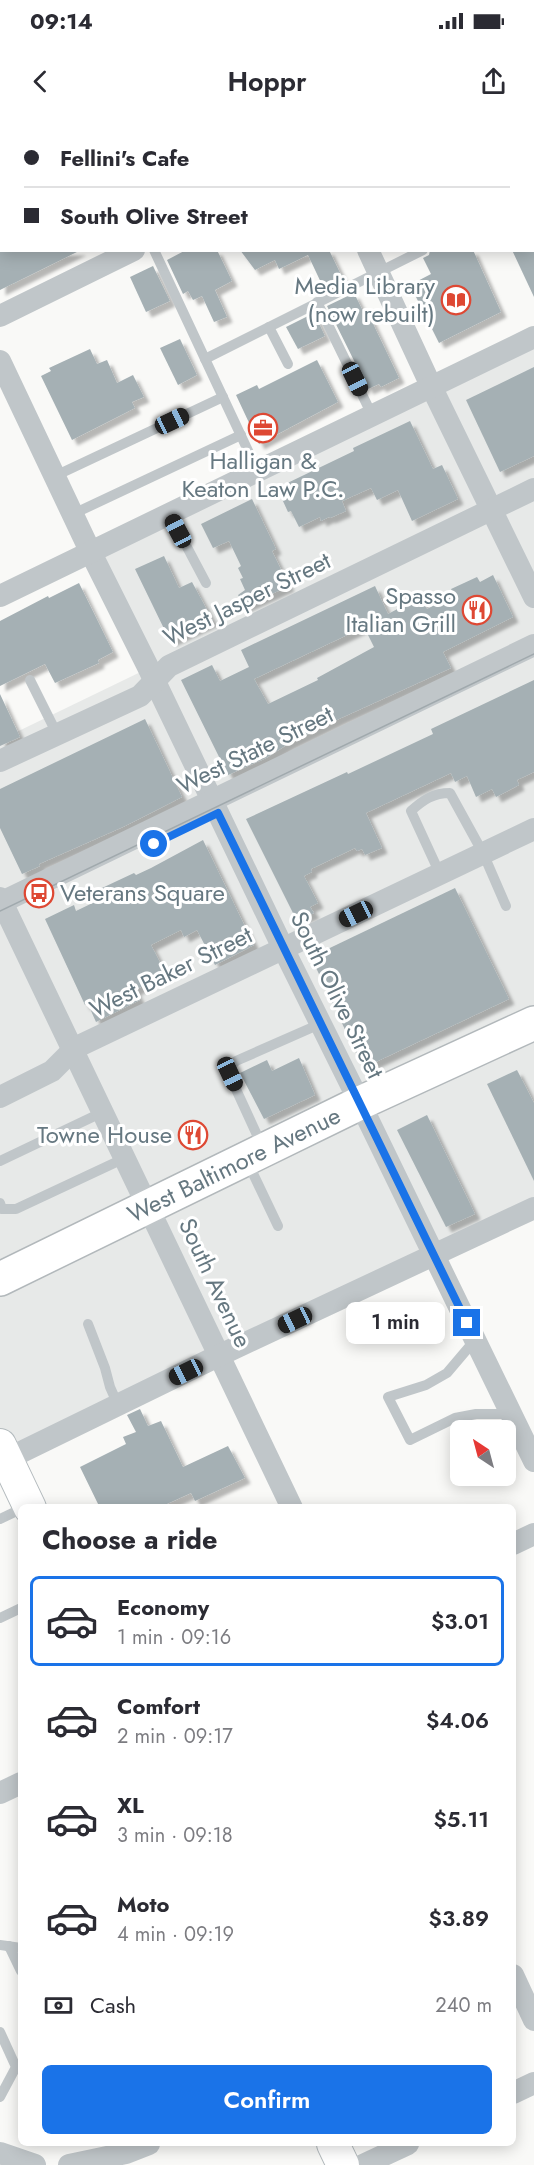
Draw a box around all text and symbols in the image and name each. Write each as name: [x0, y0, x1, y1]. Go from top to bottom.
text: 09:14: [30, 5, 93, 37]
text: Hoppr: [227, 62, 307, 101]
icon: back: [24, 65, 57, 98]
icon: share: [477, 65, 510, 98]
text: Fellini's Cafe: [60, 142, 189, 174]
text: South Olive Street: [60, 200, 248, 232]
place label: Media Library (now rebuilt): [295, 268, 435, 331]
library icon: Media Library (now rebuilt): [440, 284, 472, 316]
car: [339, 359, 371, 399]
car: [152, 405, 192, 437]
office icon: Halligan & Keaton Law P.C.: [247, 412, 279, 444]
place label: Halligan & Keaton Law P.C.: [181, 443, 345, 506]
car: [162, 511, 194, 551]
street label: West Jasper Street: [157, 543, 337, 654]
place label: Spasso Italian Grill: [346, 578, 456, 641]
restaurant icon: Spasso Italian Grill: [461, 594, 493, 626]
street label: West State Street: [171, 696, 339, 803]
route start: [140, 830, 167, 857]
place label: Veterans Square: [60, 875, 225, 910]
bus stop icon: Veterans Square: [23, 877, 55, 909]
car: [336, 898, 376, 930]
street label: South Olive Street: [282, 905, 393, 1085]
street label: West Baker Street: [84, 917, 258, 1026]
car: [214, 1054, 246, 1094]
street label: West Baltimore Avenue: [121, 1098, 346, 1231]
place label: Towne House: [37, 1117, 172, 1152]
restaurant icon: Towne House: [177, 1119, 209, 1151]
street label: South Avenue: [170, 1212, 261, 1353]
callout: 1 min: [347, 1302, 446, 1344]
car: [275, 1304, 315, 1336]
text: 1 min: [371, 1308, 420, 1337]
route end: [453, 1309, 480, 1336]
car: [166, 1356, 206, 1388]
north arrow: [450, 1420, 516, 1486]
map controls: [450, 1420, 516, 1486]
text: Choose a ride: [42, 1520, 217, 1559]
text: Economy: [117, 1591, 209, 1623]
icon: car: [45, 1594, 99, 1648]
text: $3.01: [431, 1605, 489, 1637]
text: 1 min · 09:16: [117, 1623, 231, 1652]
text: Comfort: [117, 1690, 200, 1722]
icon: car: [45, 1693, 99, 1747]
text: $4.06: [426, 1704, 489, 1736]
text: 2 min · 09:17: [117, 1722, 233, 1751]
text: XL: [117, 1789, 144, 1821]
icon: car: [45, 1792, 99, 1846]
text: $5.11: [433, 1803, 489, 1835]
text: 3 min · 09:18: [117, 1821, 233, 1850]
text: Moto: [117, 1888, 170, 1920]
icon: car: [45, 1891, 99, 1945]
text: $3.89: [429, 1902, 489, 1934]
text: 4 min · 09:19: [117, 1920, 234, 1949]
icon: cash: [42, 1989, 75, 2022]
text: Cash: [90, 1989, 136, 2021]
text: 240 m: [435, 1991, 492, 2020]
button: Confirm: [42, 2065, 492, 2134]

